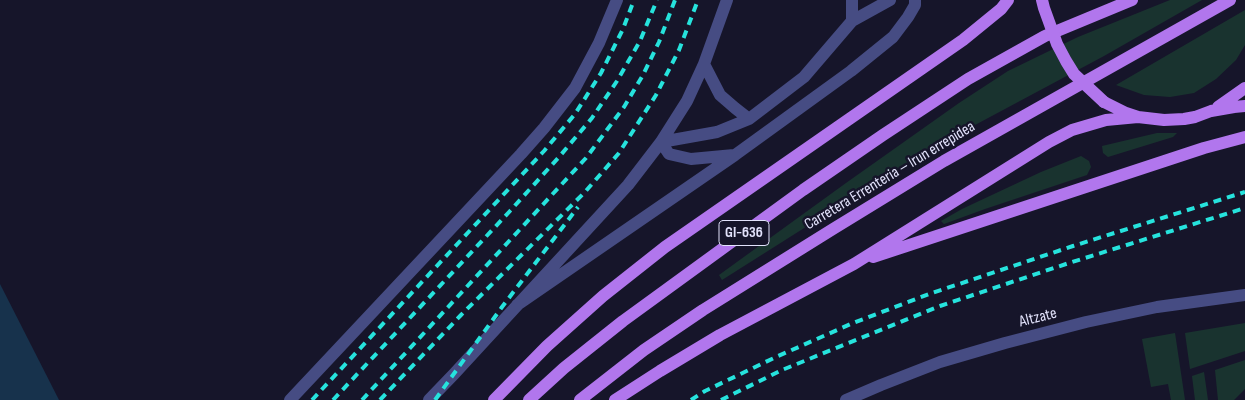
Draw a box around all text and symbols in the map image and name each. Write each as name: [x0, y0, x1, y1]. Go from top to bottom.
street label: Carretera Errenteria – Irun errepidea: [801, 117, 979, 235]
road number: GI-636: [719, 220, 769, 246]
street label: Altzate: [1017, 304, 1059, 332]

